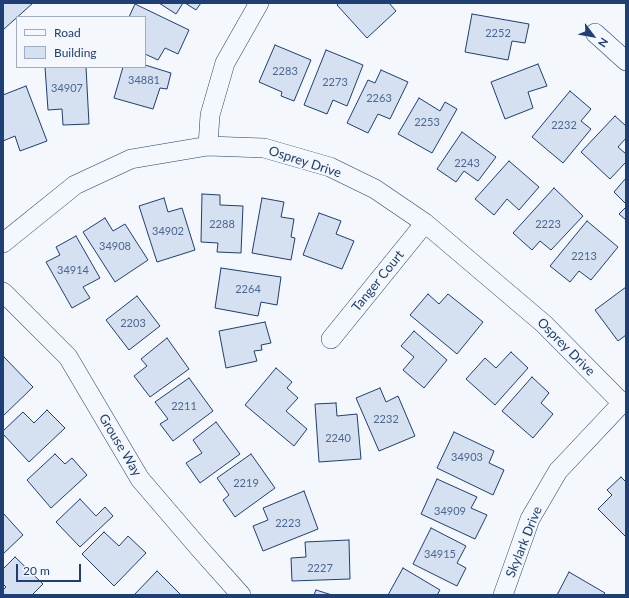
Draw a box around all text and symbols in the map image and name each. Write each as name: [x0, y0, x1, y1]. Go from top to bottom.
legend: [16, 16, 146, 68]
north arrow: [573, 16, 613, 56]
text: Road: [54, 25, 81, 40]
house number: 2252: [485, 26, 511, 40]
text: N: [596, 36, 611, 50]
text: Building: [54, 45, 97, 60]
house number: 2283: [272, 64, 298, 78]
house number: 34881: [128, 73, 160, 87]
house number: 2273: [322, 75, 348, 89]
house number: 34907: [51, 81, 83, 95]
house number: 2263: [366, 91, 392, 105]
house number: 2253: [414, 115, 440, 129]
house number: 2232: [551, 118, 577, 132]
street label: Osprey Drive: [267, 143, 343, 181]
house number: 2243: [454, 156, 480, 170]
house number: 2288: [209, 217, 235, 231]
house number: 2223: [535, 217, 561, 231]
house number: 34902: [152, 224, 184, 238]
house number: 34908: [99, 239, 131, 253]
street label: Tanger Court: [349, 247, 407, 315]
house number: 2213: [571, 249, 597, 263]
house number: 34914: [57, 263, 89, 277]
house number: 2264: [235, 282, 261, 296]
street label: Osprey Drive: [534, 315, 598, 379]
house number: 2203: [120, 316, 146, 330]
house number: 2211: [171, 399, 197, 413]
street label: Grouse Way: [95, 411, 145, 479]
house number: 2232: [373, 412, 399, 426]
house number: 2240: [325, 431, 351, 445]
house number: 34903: [451, 450, 483, 464]
house number: 2219: [233, 476, 259, 490]
house number: 34909: [434, 504, 466, 518]
street label: Skylark Drive: [503, 504, 545, 580]
house number: 2223: [275, 516, 301, 530]
house number: 34915: [424, 547, 456, 561]
scale bar: [18, 556, 83, 582]
house number: 2227: [307, 561, 333, 575]
text: 20 m: [23, 563, 50, 578]

